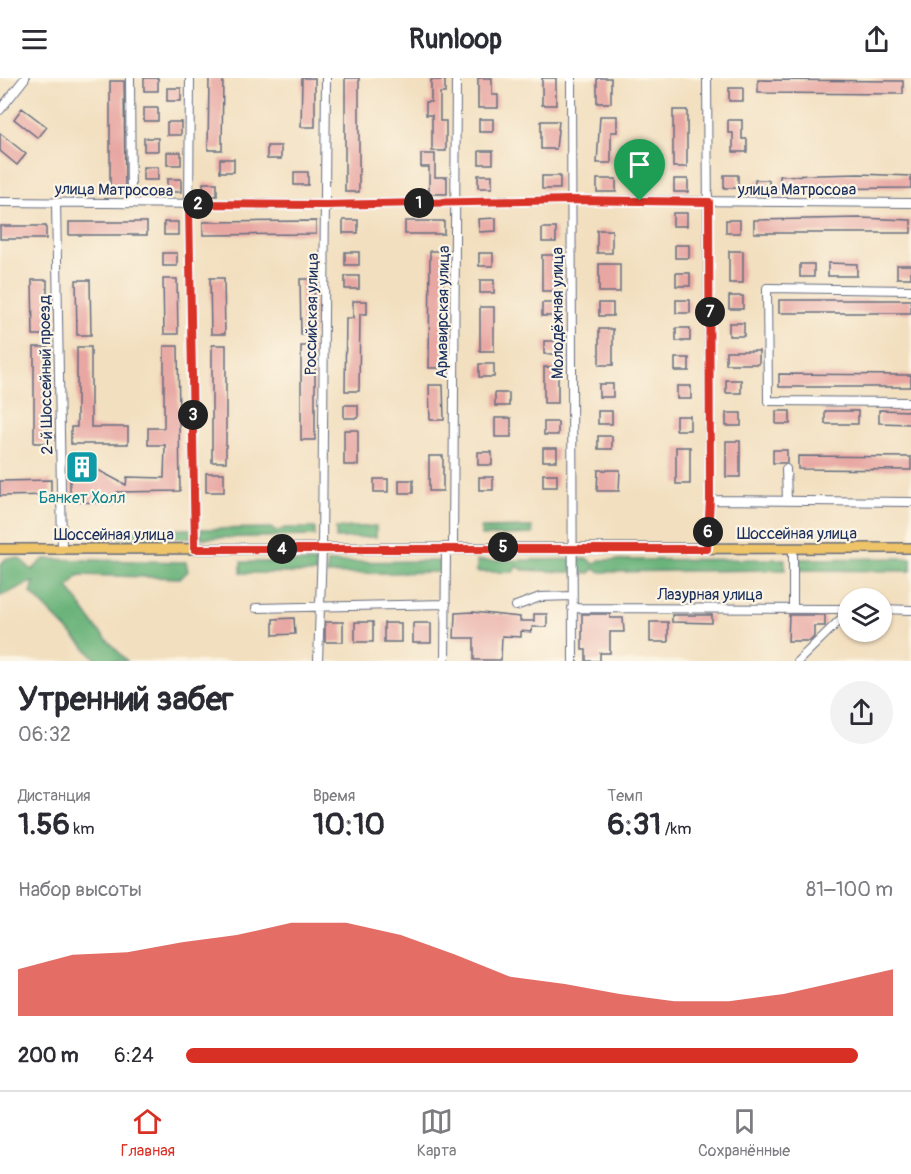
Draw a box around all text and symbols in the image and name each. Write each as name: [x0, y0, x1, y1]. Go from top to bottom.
icon: menu: [18, 23, 51, 56]
text: Runloop: [409, 23, 502, 56]
icon: share: [860, 23, 893, 56]
pin: [614, 139, 665, 201]
icon: arrive: [623, 148, 656, 181]
street label: улица Матросова: [54, 179, 173, 201]
street label: улица Матросова: [737, 180, 856, 200]
pin: 1: [404, 188, 434, 218]
pin: 2: [183, 189, 213, 219]
text: 1: [416, 193, 422, 213]
text: 2: [194, 194, 202, 214]
street label: Армавирская улица: [432, 245, 454, 379]
street label: Молодёжная улица: [548, 247, 568, 379]
street label: Российская улица: [301, 253, 323, 375]
street label: 2-й Шоссейный проезд: [35, 295, 57, 455]
pin: 7: [695, 297, 725, 327]
text: 7: [706, 302, 714, 322]
pin: 3: [178, 400, 208, 430]
text: 3: [189, 405, 197, 425]
building icon: Банкет Холл: [64, 449, 100, 485]
place label: Банкет Холл: [39, 488, 125, 508]
pin: 6: [693, 517, 723, 547]
text: 6: [703, 522, 713, 542]
street label: Шоссейная улица: [737, 524, 857, 544]
street label: Шоссейная улица: [54, 525, 174, 545]
pin: 5: [488, 532, 518, 562]
pin: 4: [267, 534, 297, 564]
text: 5: [499, 537, 507, 557]
text: 4: [277, 539, 287, 559]
street label: Лазурная улица: [656, 585, 763, 605]
map controls: [838, 588, 892, 642]
button: layers: [838, 588, 892, 642]
text: Утренний забег: [18, 679, 234, 720]
button: share: [830, 681, 893, 744]
text: 06:32: [18, 722, 71, 747]
text: Дистанция: [18, 786, 91, 806]
text: Время: [313, 786, 355, 806]
text: Темп: [607, 786, 643, 806]
text: 1.56: [18, 806, 70, 843]
text: 10:10: [313, 806, 385, 843]
text: 6:31: [607, 806, 661, 843]
text: km: [70, 819, 94, 839]
text: /km: [661, 819, 691, 839]
text: Набор высоты: [18, 877, 142, 902]
text: 81–100 m: [806, 877, 893, 902]
text: 200 m: [18, 1043, 79, 1068]
text: 6:24: [114, 1043, 154, 1068]
tab: Главная: [121, 1105, 175, 1161]
tab: Карта: [417, 1105, 456, 1161]
tab: Сохранённые: [698, 1105, 790, 1161]

